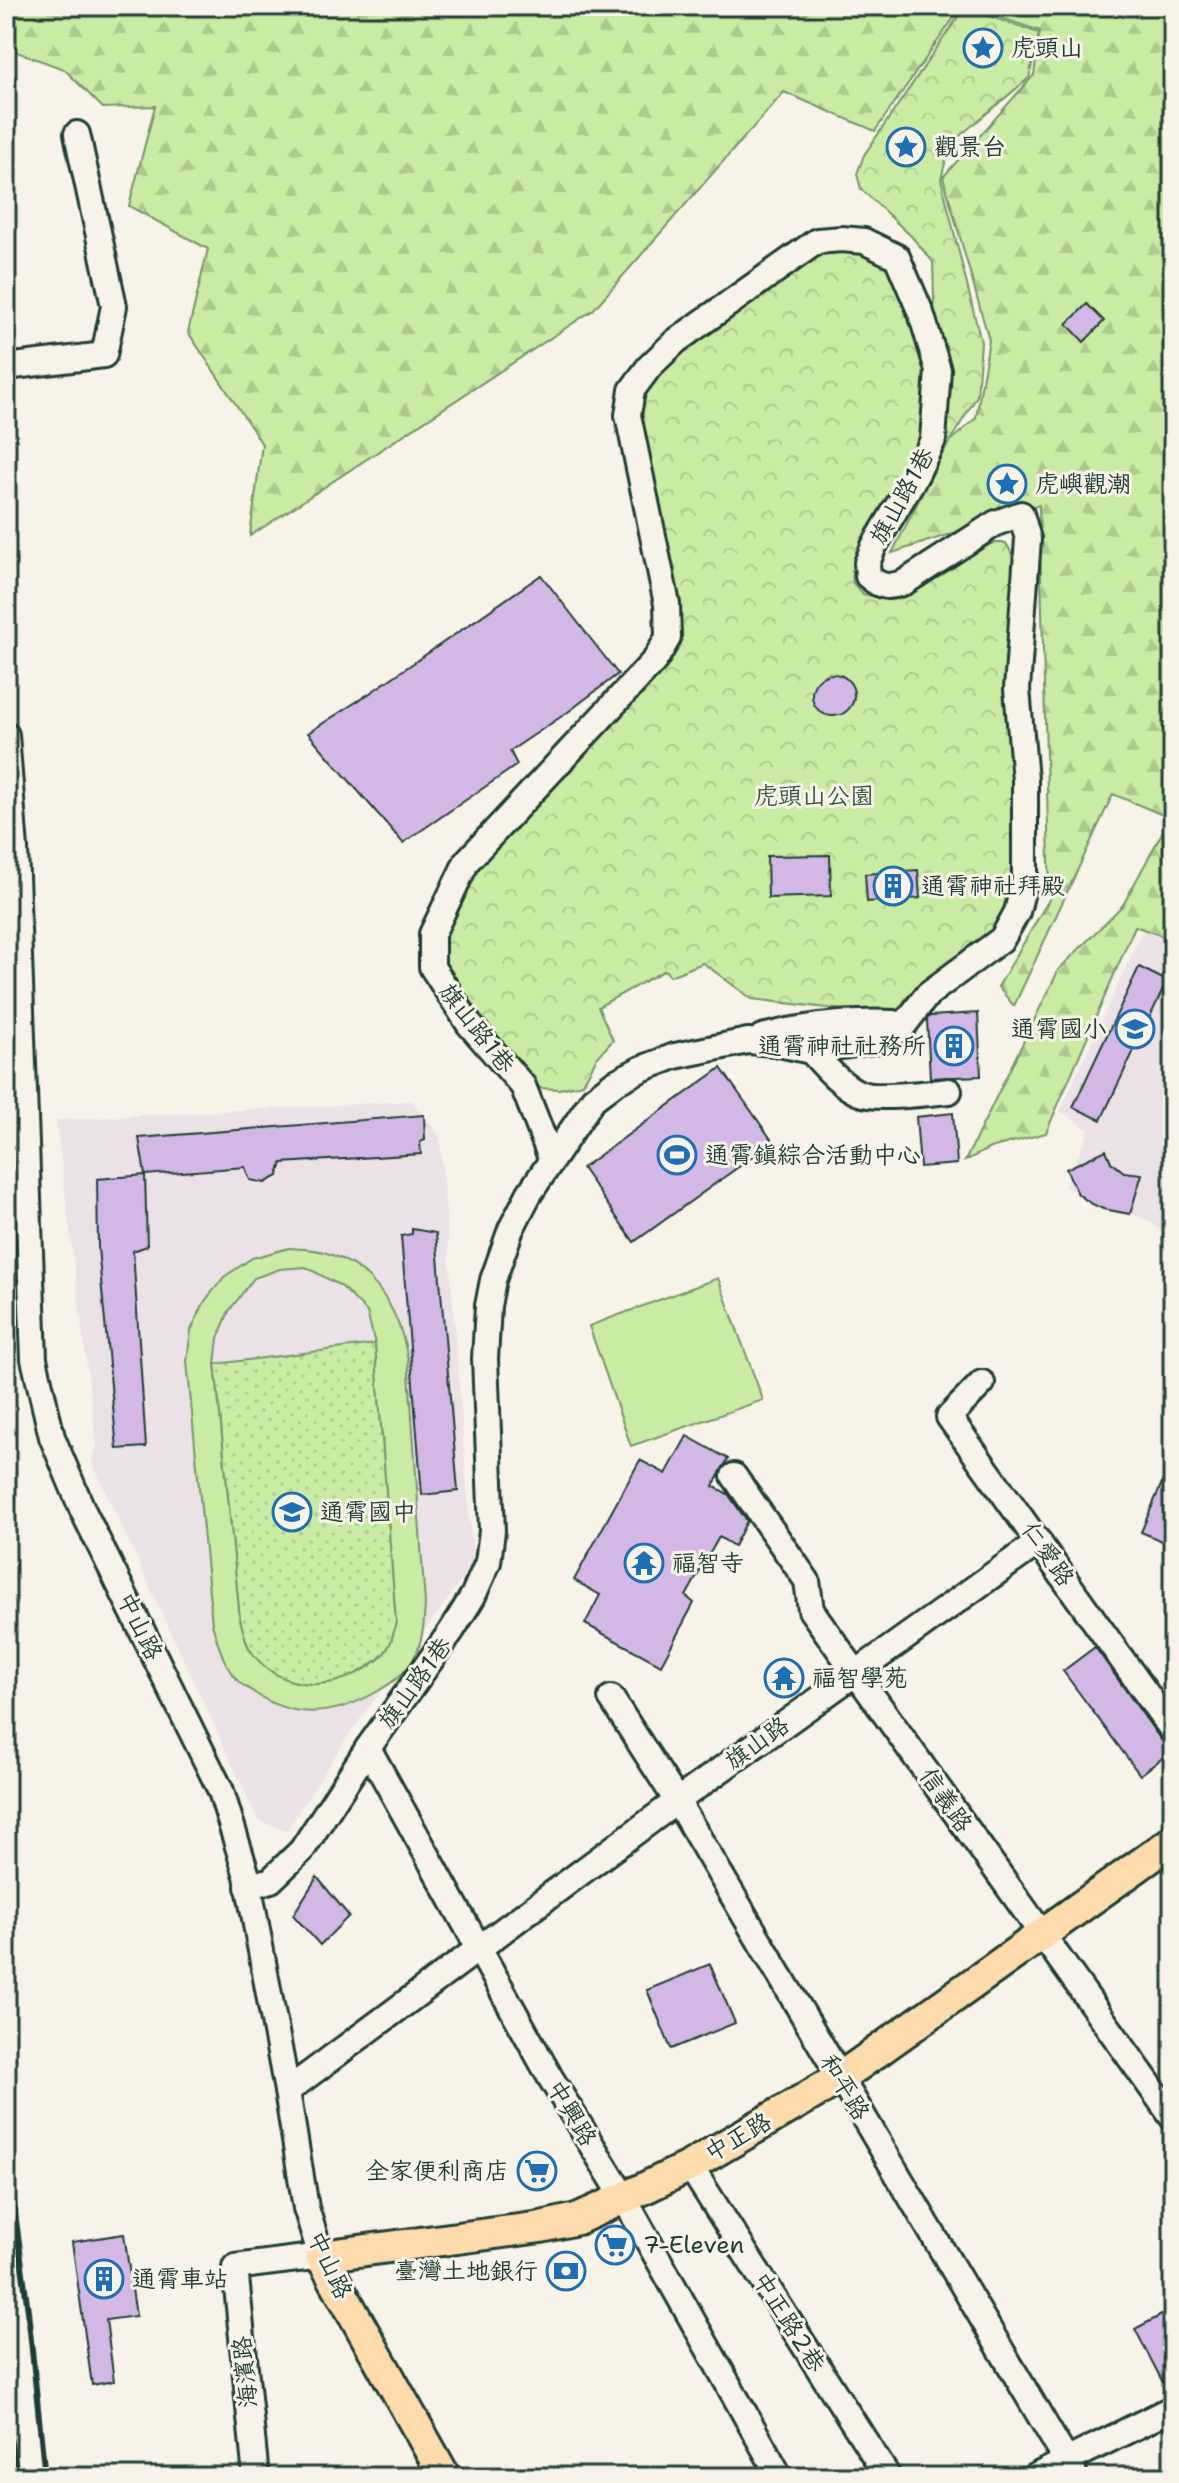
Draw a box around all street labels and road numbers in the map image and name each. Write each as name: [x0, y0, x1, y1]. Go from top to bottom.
street label: 旗山路1巷: [862, 442, 942, 550]
street label: 旗山路1巷: [432, 976, 522, 1080]
street label: 仁愛路: [1014, 1515, 1082, 1593]
street label: 中山路: [110, 1587, 170, 1665]
street label: 旗山路1巷: [371, 1631, 459, 1735]
street label: 旗山路: [718, 1709, 796, 1777]
street label: 信義路: [912, 1761, 980, 1839]
street label: 和平路: [813, 2048, 877, 2126]
street label: 中興路: [540, 2074, 604, 2152]
street label: 中正路: [699, 2105, 777, 2169]
street label: 中山路: [300, 2226, 360, 2304]
street label: 中正路2巷: [746, 2266, 832, 2378]
street label: 海濱路: [225, 2335, 265, 2409]

